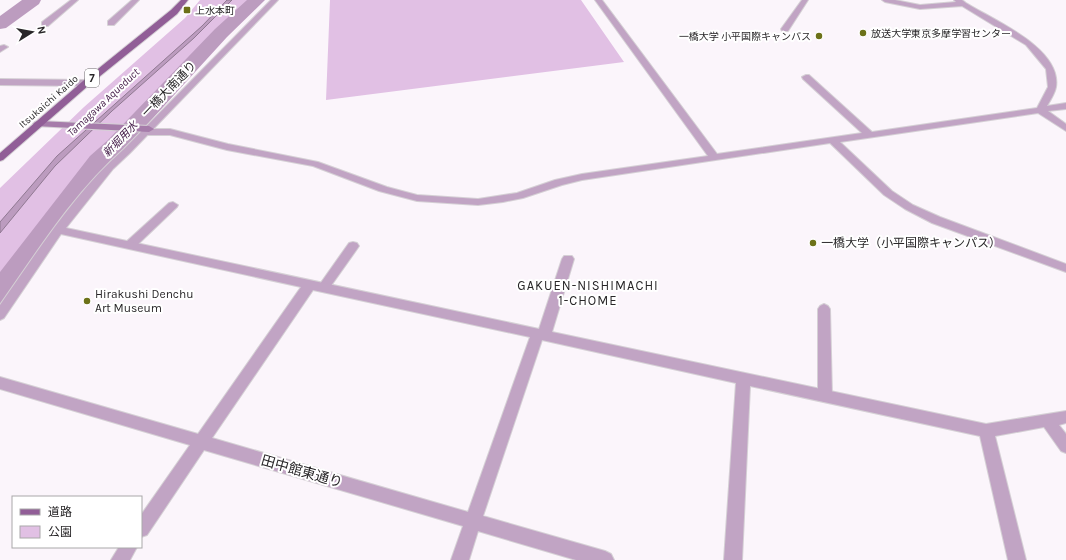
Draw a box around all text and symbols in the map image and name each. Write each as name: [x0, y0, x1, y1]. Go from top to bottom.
marker: 上水本町: [182, 5, 192, 15]
place label: 上水本町: [195, 5, 235, 17]
north arrow: [12, 12, 52, 52]
text: N: [34, 25, 48, 35]
marker: 放送大学東京多摩学習センター: [858, 28, 868, 38]
place label: 放送大学東京多摩学習センター: [871, 28, 1011, 40]
place label: 一橋大学 小平国際キャンパス: [679, 31, 811, 43]
marker: 一橋大学 小平国際キャンパス: [814, 31, 824, 41]
street label: 一橋大南通り: [139, 58, 199, 120]
water label: Tamagawa Aqueduct: [65, 65, 142, 139]
road number: 7: [85, 69, 99, 87]
street label: Itsukaichi Kaido: [17, 73, 81, 131]
water label: 新堀用水: [100, 118, 141, 160]
place label: 一橋大学（小平国際キャンパス）: [821, 236, 1001, 250]
marker: 一橋大学（小平国際キャンパス）: [808, 238, 818, 248]
district label: GAKUEN-NISHIMACHI 1-CHOME: [517, 278, 659, 308]
place label: Hirakushi Denchu Art Museum: [95, 287, 194, 315]
marker: Hirakushi Denchu Art Museum: [82, 296, 92, 306]
street label: 田中館東通り: [259, 452, 345, 491]
legend: [12, 496, 142, 548]
text: 道路: [48, 505, 72, 519]
text: 公園: [48, 525, 72, 539]

